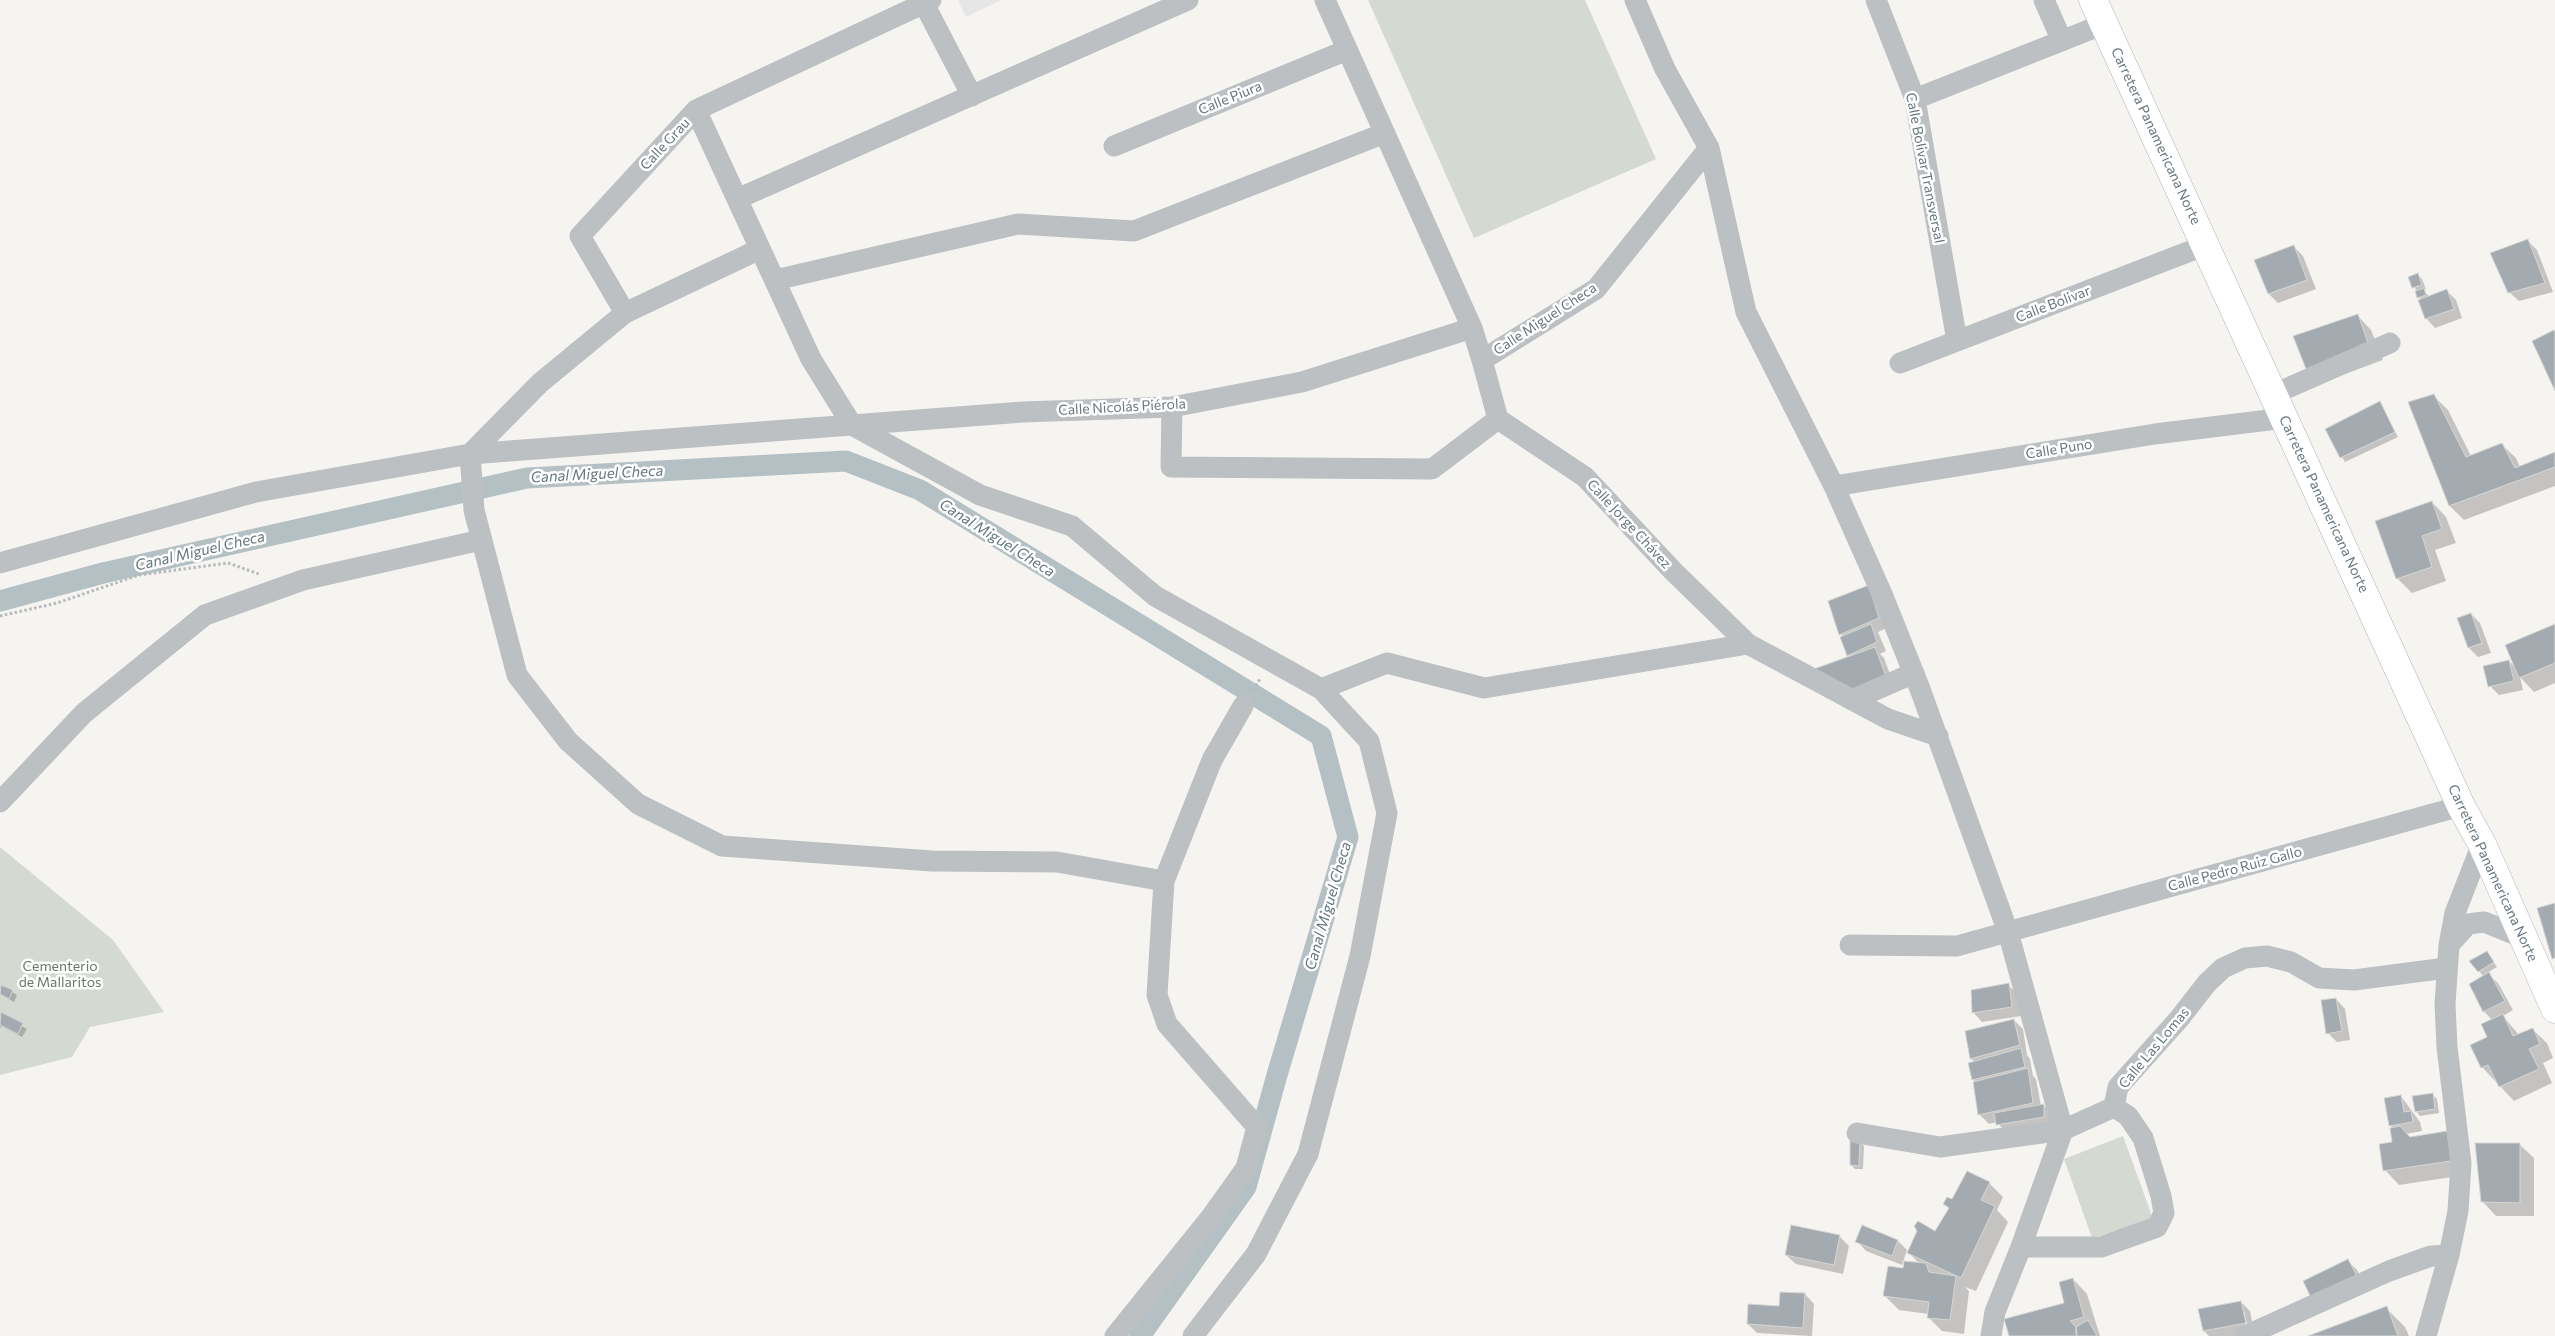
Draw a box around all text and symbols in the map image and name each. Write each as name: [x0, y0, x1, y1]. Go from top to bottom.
street label: Carretera Panamericana Norte: [2107, 45, 2205, 227]
street label: Calle Piura: [1196, 78, 1264, 118]
street label: Calle Bolivar Transversal: [1902, 91, 1948, 245]
street label: Calle Grau: [637, 115, 693, 173]
street label: Calle Miguel Checa: [1490, 279, 1600, 359]
street label: Calle Bolivar: [2013, 282, 2093, 326]
street label: Calle Nicolás Piérola: [1058, 395, 1186, 419]
street label: Carretera Panamericana Norte: [2275, 413, 2373, 595]
street label: Calle Puno: [2025, 435, 2093, 463]
water label: Canal Miguel Checa: [530, 462, 664, 486]
street label: Calle Jorge Chávez: [1583, 476, 1675, 572]
water label: Canal Miguel Checa: [936, 495, 1058, 581]
water label: Canal Miguel Checa: [133, 527, 267, 575]
street label: Carretera Panamericana Norte: [2444, 782, 2542, 964]
water label: Canal Miguel Checa: [1301, 840, 1355, 972]
street label: Calle Pedro Ruiz Gallo: [2166, 843, 2304, 895]
park label: Cementerio de Mallaritos: [19, 958, 101, 990]
street label: Calle Las Lomas: [2115, 1004, 2193, 1092]

